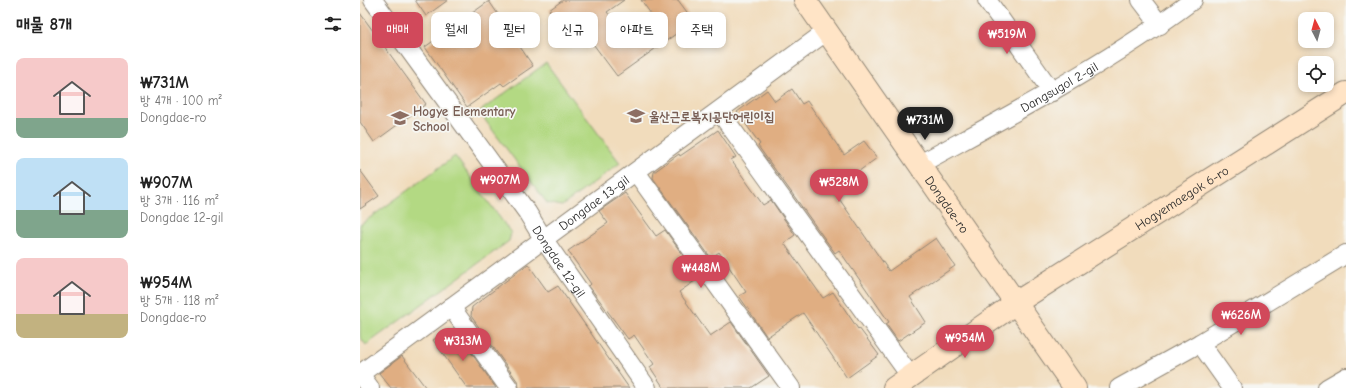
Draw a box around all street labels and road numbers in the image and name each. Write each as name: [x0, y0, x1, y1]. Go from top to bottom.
street label: Dangsugol 2-gil: [1018, 59, 1100, 115]
street label: Hogyemaegok 6-ro: [1132, 162, 1231, 233]
street label: Dongdae 13-gil: [556, 172, 632, 233]
street label: Dongdae-ro: [922, 173, 972, 236]
street label: Dongdae 12-gil: [530, 223, 589, 300]

